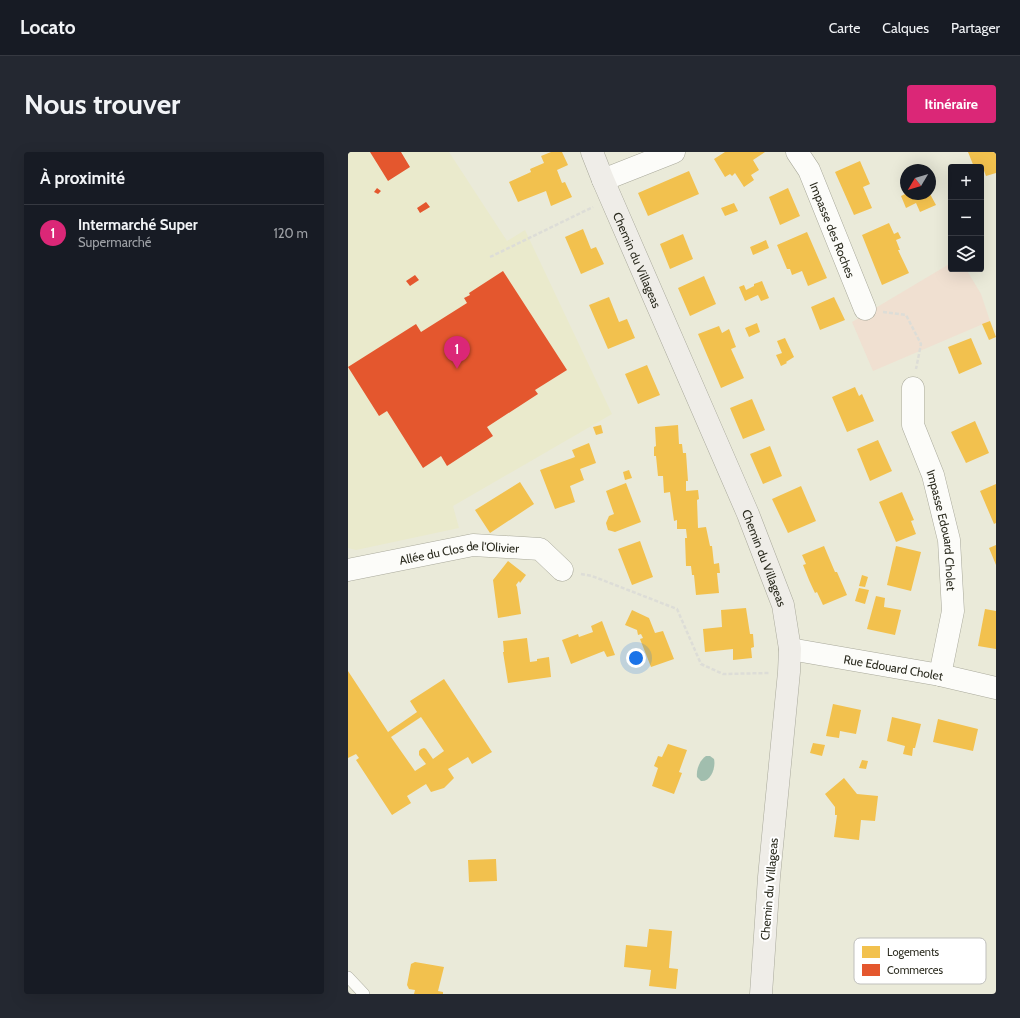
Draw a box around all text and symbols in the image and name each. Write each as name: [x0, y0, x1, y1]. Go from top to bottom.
text: Locato: [20, 16, 76, 39]
text: Carte: [829, 19, 860, 37]
text: Calques: [882, 19, 929, 37]
text: Partager: [951, 19, 1000, 37]
button: Itinéraire: [907, 85, 996, 123]
text: Nous trouver: [24, 87, 180, 121]
north arrow: [900, 164, 936, 200]
map controls: [948, 164, 984, 272]
button: +: [948, 164, 984, 200]
text: À proximité: [40, 168, 125, 188]
street label: Impasse des Roches: [807, 180, 859, 280]
button: −: [948, 200, 984, 236]
street label: Chemin du Villageas: [610, 210, 665, 310]
text: Intermarché Super: [78, 216, 198, 234]
text: 1: [51, 225, 55, 241]
text: 120 m: [274, 225, 308, 241]
text: Supermarché: [78, 234, 152, 250]
button: layers: [948, 236, 984, 272]
pin: 1: [444, 336, 470, 369]
street label: Impasse Edouard Cholet: [924, 467, 959, 591]
street label: Chemin du Villageas: [739, 507, 790, 608]
street label: Allée du Clos de l’Olivier: [398, 537, 520, 567]
your location: [626, 648, 646, 668]
street label: Rue Edouard Cholet: [843, 651, 945, 683]
street label: Chemin du Villageas: [757, 837, 781, 941]
legend: [854, 938, 986, 984]
text: Logements: [887, 945, 940, 959]
text: Commerces: [887, 963, 943, 977]

